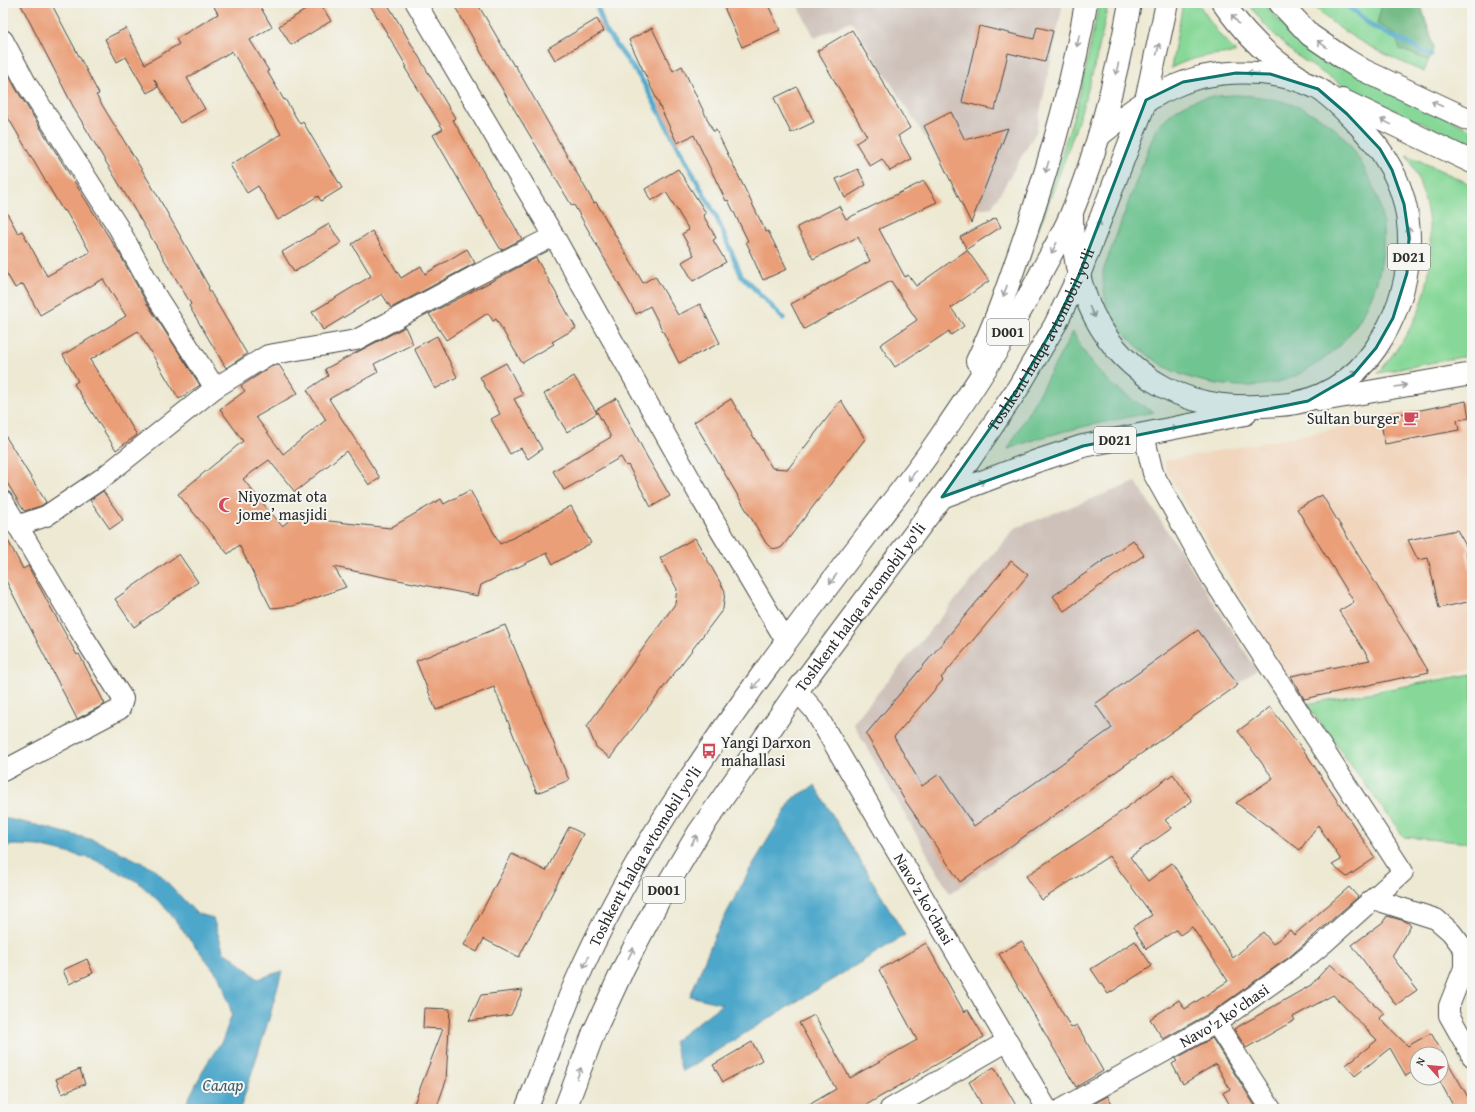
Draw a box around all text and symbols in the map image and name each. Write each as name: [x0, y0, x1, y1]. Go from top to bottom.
one-way arrow: [1231, 14, 1239, 25]
one-way arrow: [1073, 34, 1081, 47]
one-way arrow: [1316, 40, 1327, 48]
one-way arrow: [1154, 43, 1162, 56]
one-way arrow: [1112, 62, 1120, 75]
one-way arrow: [1247, 69, 1260, 76]
one-way arrow: [1431, 100, 1443, 107]
one-way arrow: [1380, 118, 1392, 125]
one-way arrow: [1043, 161, 1050, 174]
one-way arrow: [1094, 220, 1102, 232]
one-way arrow: [1405, 227, 1412, 240]
one-way arrow: [1050, 242, 1057, 254]
street label: Toshkent halqa avtomobil yo'li: [981, 244, 1101, 436]
road number: D021: [1388, 244, 1430, 270]
one-way arrow: [1001, 284, 1009, 296]
one-way arrow: [1089, 306, 1096, 318]
road number: D001: [987, 319, 1029, 345]
one-way arrow: [1347, 370, 1358, 379]
one-way arrow: [1394, 382, 1407, 390]
place label: Sultan burger: [1307, 406, 1399, 430]
cafe icon: Sultan burger: [1402, 409, 1420, 427]
one-way arrow: [1164, 425, 1177, 433]
road number: D021: [1094, 427, 1136, 453]
one-way arrow: [907, 470, 916, 481]
one-way arrow: [972, 479, 985, 486]
place label: Niyozmat ota jome’ masjidi: [236, 484, 328, 526]
mosque icon: Niyozmat ota jome’ masjidi: [217, 496, 235, 514]
street label: Toshkent halqa avtomobil yo'li: [789, 517, 931, 697]
one-way arrow: [829, 574, 837, 585]
one-way arrow: [752, 678, 760, 689]
place label: Yangi Darxon mahallasi: [721, 730, 811, 772]
bus stop icon: Yangi Darxon mahallasi: [700, 742, 718, 760]
street label: Toshkent halqa avtomobil yo'li: [582, 760, 707, 950]
one-way arrow: [691, 834, 699, 846]
street label: Navo'z ko'chasi: [888, 848, 961, 949]
road number: D001: [643, 877, 685, 903]
one-way arrow: [627, 948, 635, 960]
one-way arrow: [581, 955, 589, 967]
street label: Navo'z ko'chasi: [1175, 977, 1274, 1053]
north arrow: [1409, 1046, 1449, 1086]
text: N: [1411, 1054, 1429, 1068]
one-way arrow: [576, 1066, 583, 1079]
water label: Салар: [203, 1072, 243, 1097]

